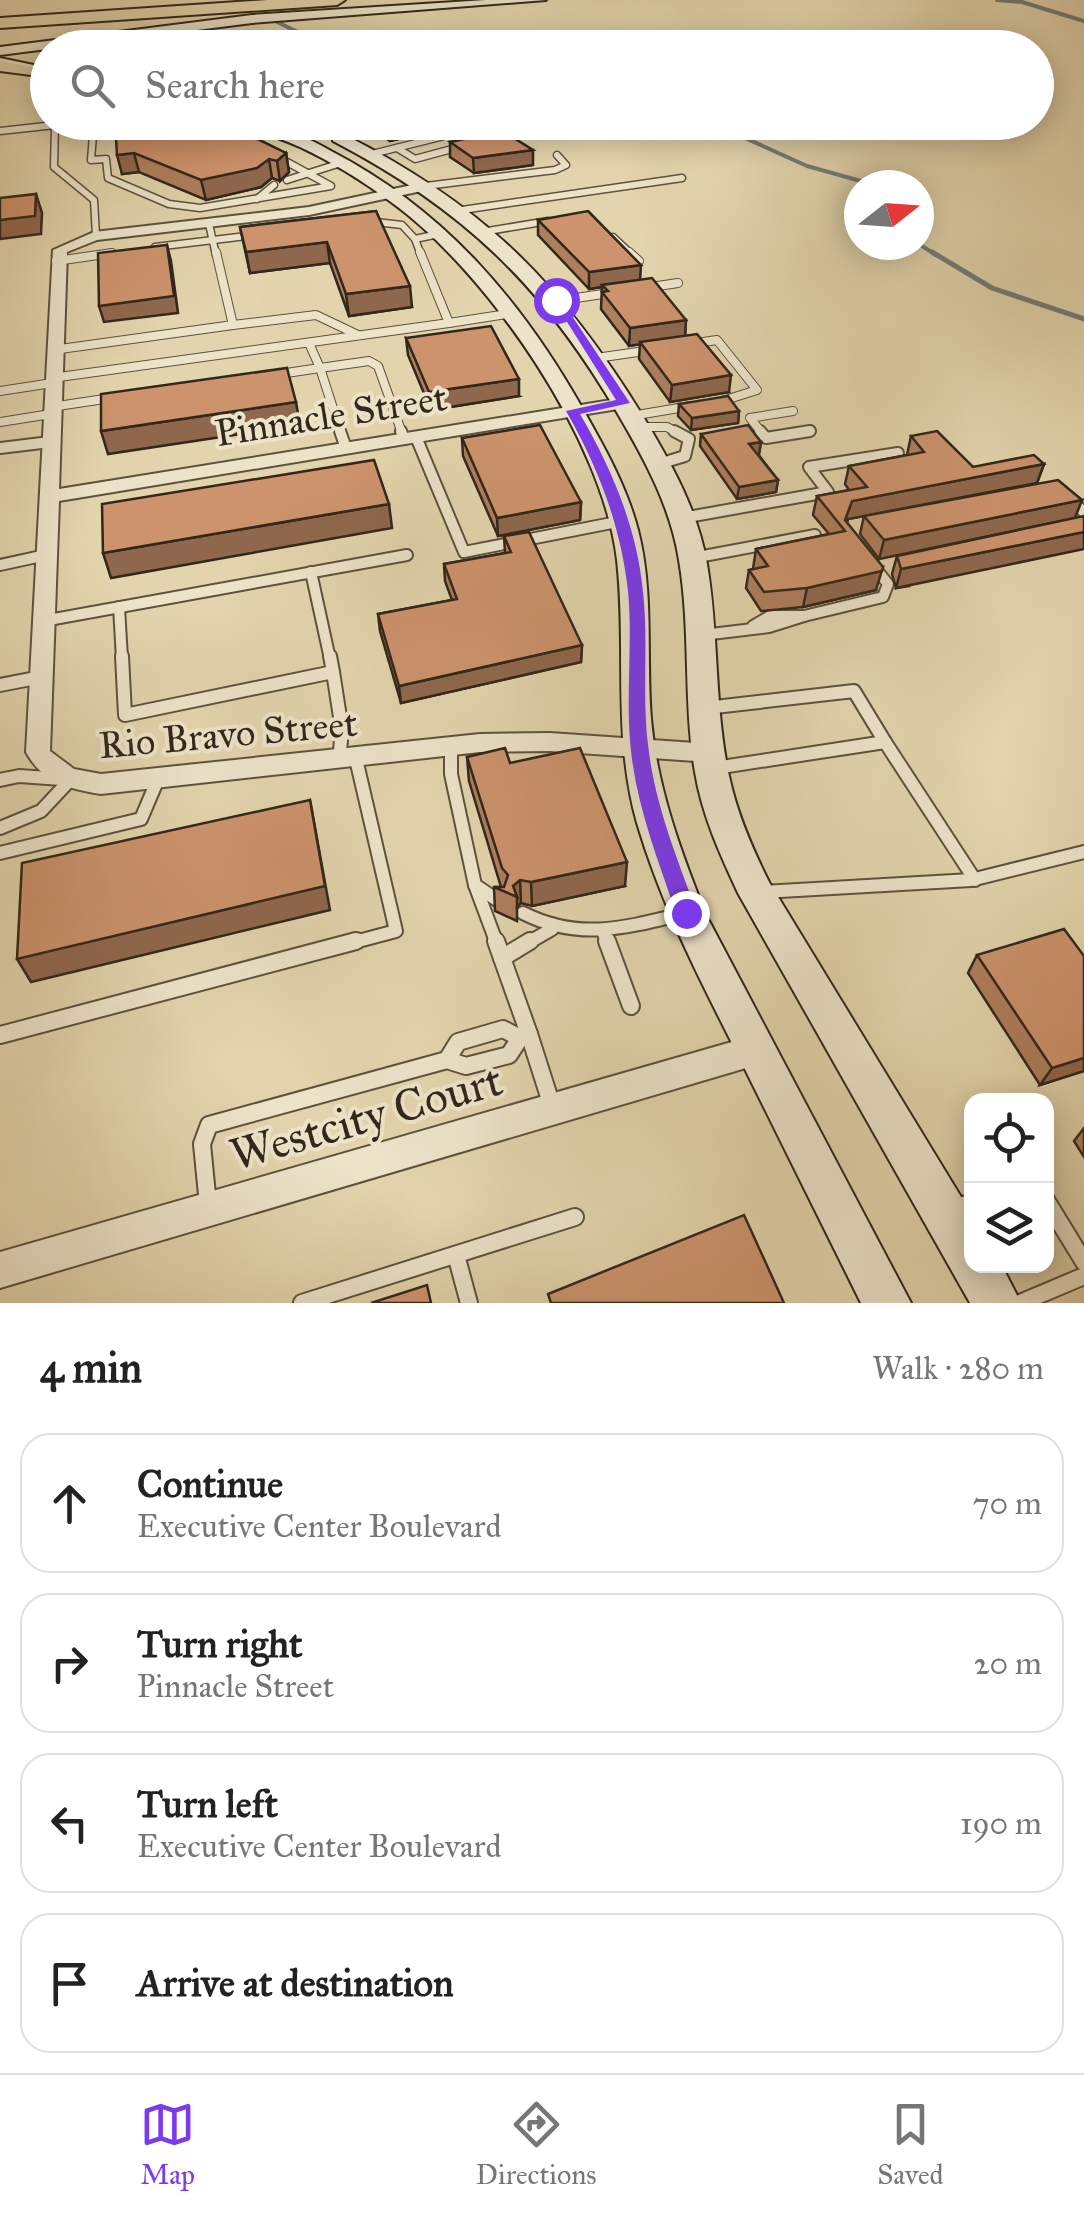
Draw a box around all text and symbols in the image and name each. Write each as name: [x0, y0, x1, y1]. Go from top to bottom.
search box: [30, 30, 1054, 140]
icon: search: [65, 58, 120, 113]
text: Search here: [145, 62, 325, 108]
north arrow: [844, 170, 934, 260]
route start: [534, 278, 580, 324]
street label: Pinnacle Street: [212, 374, 450, 456]
street label: Rio Bravo Street: [97, 700, 359, 768]
route end: [664, 891, 710, 937]
street label: Westcity Court: [224, 1052, 508, 1182]
map controls: [964, 1093, 1054, 1273]
button: locate: [964, 1093, 1054, 1183]
button: layers: [964, 1183, 1054, 1273]
text: 4 min: [40, 1342, 142, 1394]
text: Walk · 280 m: [872, 1349, 1044, 1388]
text: Continue: [137, 1461, 283, 1507]
icon: ahead: [42, 1476, 97, 1531]
text: 70 m: [973, 1484, 1042, 1523]
text: Executive Center Boulevard: [137, 1507, 502, 1546]
text: Turn right: [137, 1621, 303, 1667]
icon: right: [42, 1636, 97, 1691]
text: 20 m: [974, 1644, 1042, 1683]
text: Pinnacle Street: [137, 1667, 334, 1706]
text: Turn left: [137, 1781, 278, 1827]
icon: left: [42, 1796, 97, 1851]
text: 190 m: [960, 1804, 1042, 1843]
text: Executive Center Boulevard: [137, 1827, 502, 1866]
icon: arrive: [42, 1956, 97, 2011]
text: Arrive at destination: [137, 1960, 454, 2006]
tab: Map: [140, 2097, 195, 2192]
tab: Directions: [476, 2097, 597, 2192]
tab: Saved: [877, 2097, 944, 2192]

